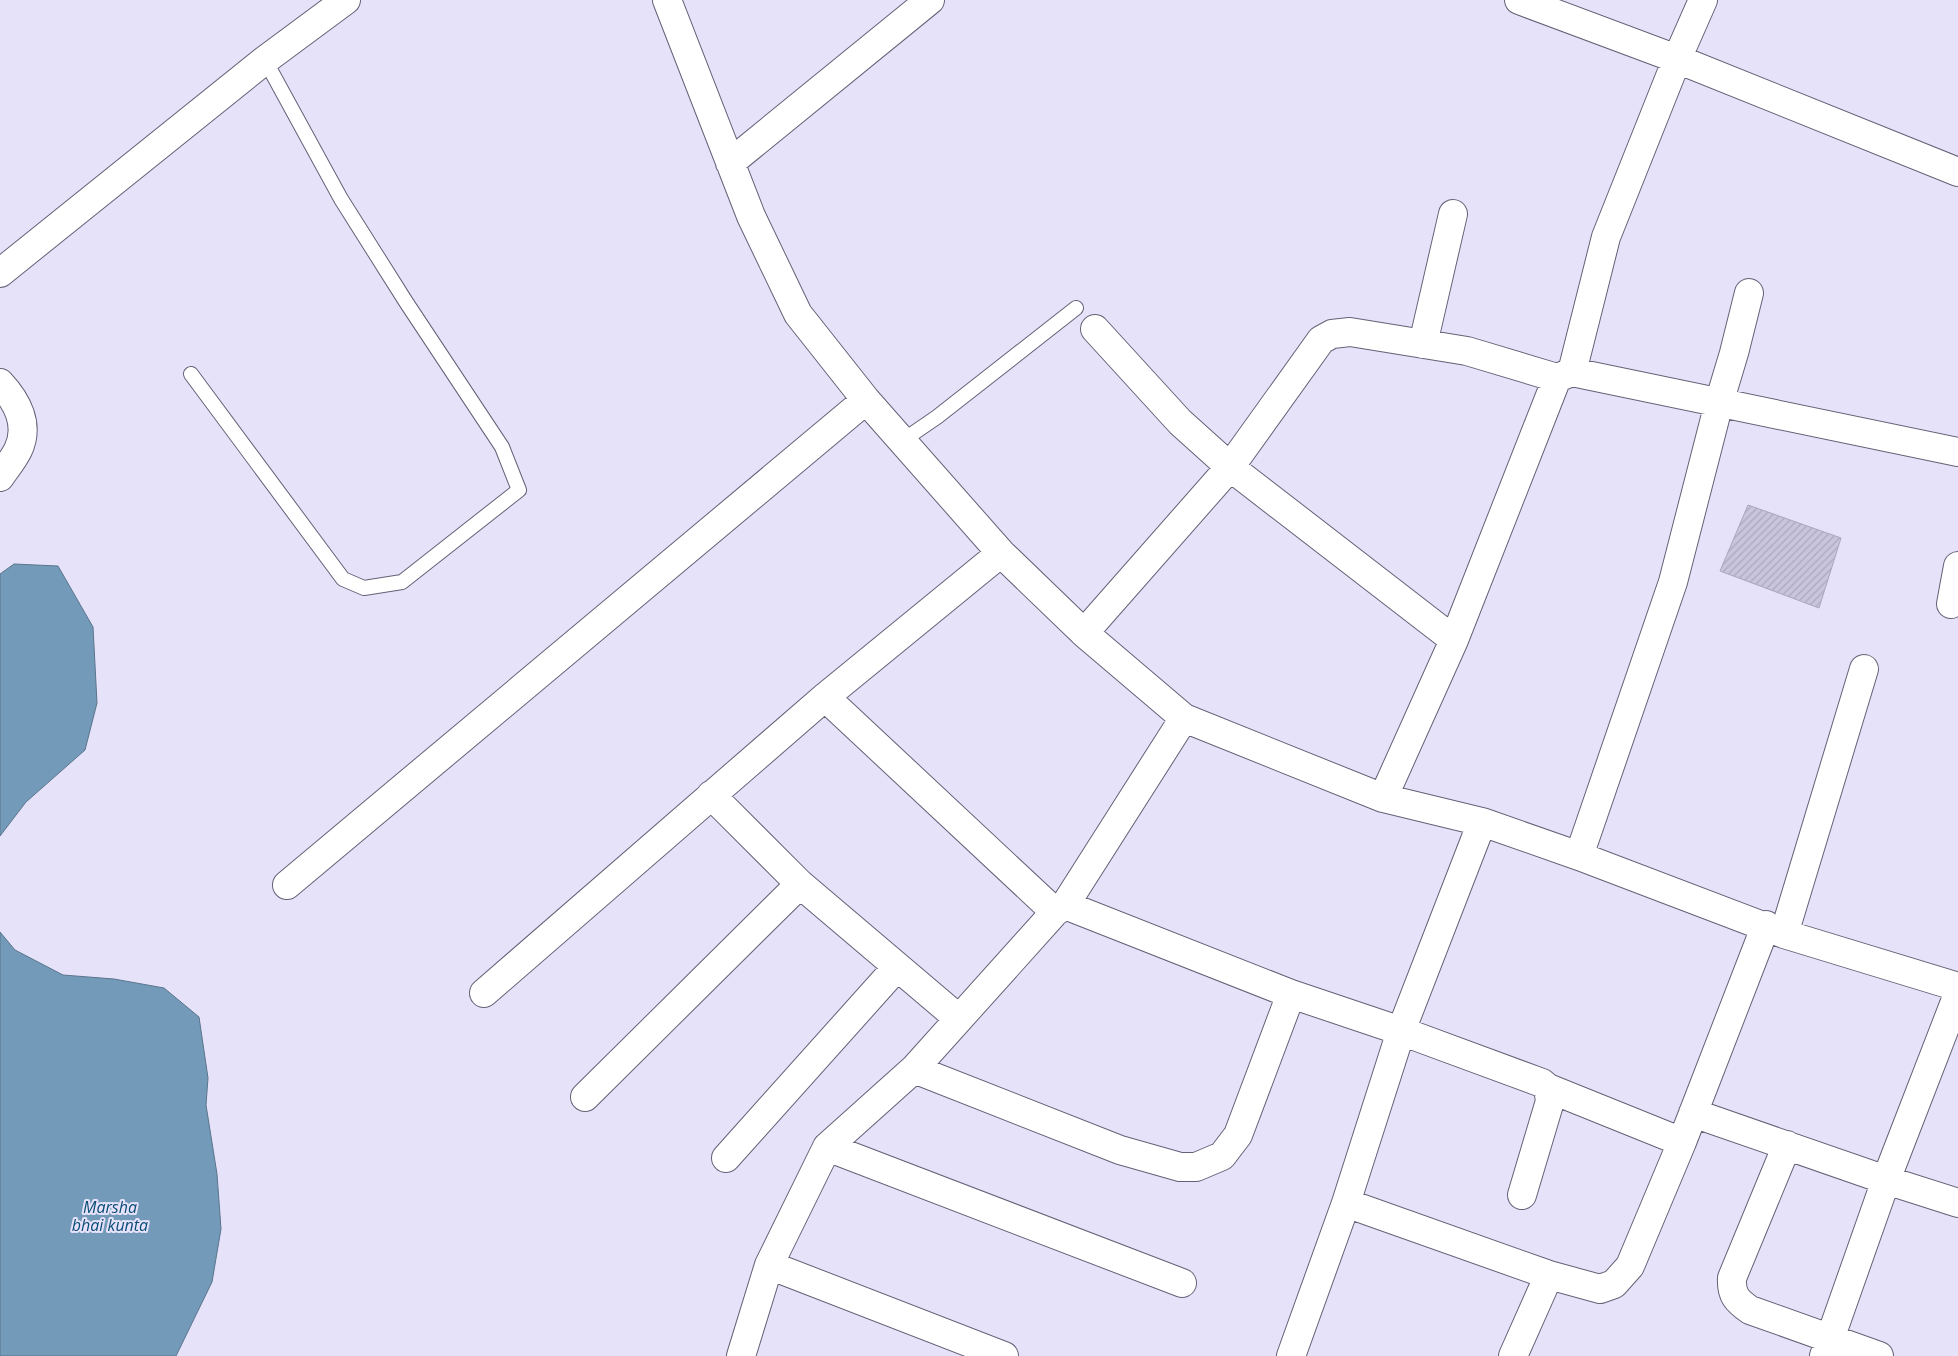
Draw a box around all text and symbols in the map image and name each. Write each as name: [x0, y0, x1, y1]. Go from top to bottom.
water label: Marsha bhai kunta: [72, 1196, 148, 1236]

